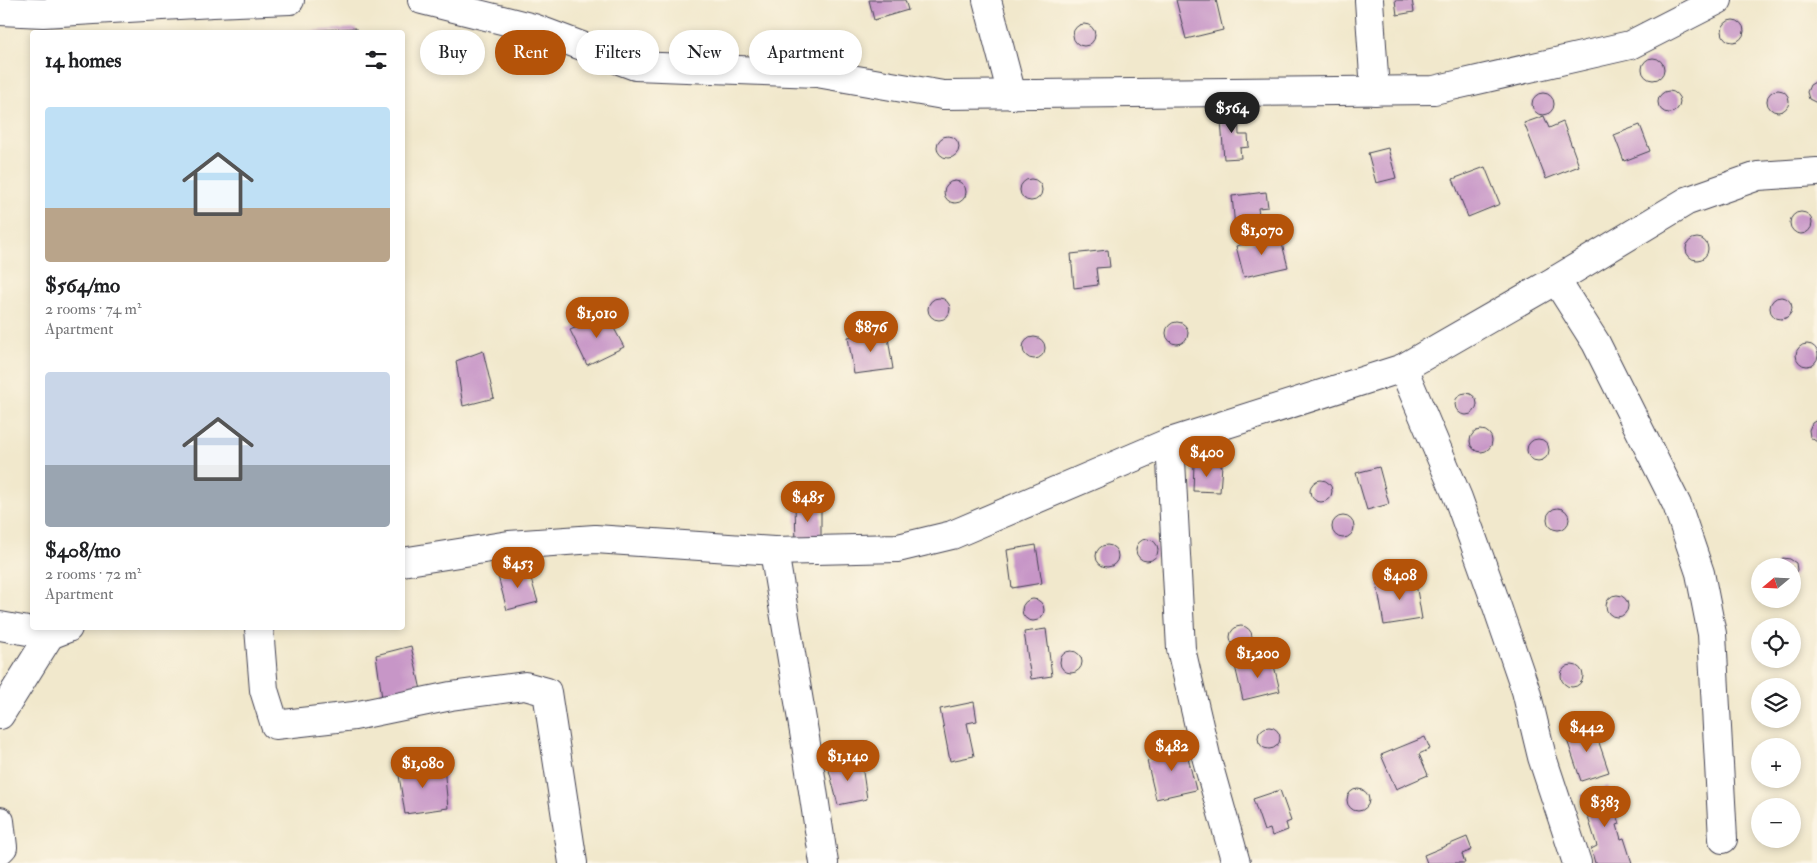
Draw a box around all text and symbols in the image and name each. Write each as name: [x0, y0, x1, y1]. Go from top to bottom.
chip: Buy: [420, 30, 485, 75]
chip: Rent: [495, 30, 566, 75]
chip: Filters: [576, 30, 659, 75]
chip: New: [669, 30, 739, 75]
chip: Apartment: [749, 30, 862, 75]
icon: filters: [362, 46, 390, 74]
text: 14 homes: [45, 47, 122, 74]
pin: $564: [1202, 92, 1262, 134]
text: $564: [1216, 98, 1248, 118]
icon: home: [173, 139, 263, 229]
pin: $1,070: [1221, 214, 1303, 256]
text: $1,070: [1241, 220, 1283, 240]
text: $564/mo: [45, 272, 120, 299]
pin: $1,010: [556, 296, 638, 339]
text: 2 rooms · 74 m²: [45, 299, 141, 319]
text: $1,010: [577, 303, 617, 323]
pin: $876: [841, 310, 901, 353]
text: $876: [855, 317, 887, 337]
text: Apartment: [45, 319, 113, 339]
icon: home: [173, 404, 263, 494]
pin: $400: [1177, 436, 1237, 478]
text: $400: [1190, 442, 1224, 462]
pin: $485: [778, 480, 838, 523]
text: $485: [792, 487, 824, 507]
text: $408/mo: [45, 537, 121, 564]
pin: $453: [488, 546, 548, 589]
text: $453: [503, 553, 533, 573]
pin: $408: [1370, 558, 1430, 601]
north arrow: [1751, 558, 1801, 608]
map controls: [1751, 558, 1801, 848]
text: 2 rooms · 72 m²: [45, 564, 141, 584]
text: $408: [1383, 565, 1417, 585]
text: Apartment: [45, 584, 113, 604]
button: locate: [1751, 618, 1801, 668]
pin: $1,200: [1217, 636, 1299, 679]
text: $1,200: [1236, 643, 1280, 663]
button: layers: [1751, 678, 1801, 728]
pin: $442: [1557, 710, 1617, 753]
text: $442: [1570, 717, 1604, 737]
pin: $482: [1142, 730, 1202, 772]
text: $482: [1155, 736, 1189, 756]
button: +: [1751, 738, 1801, 788]
pin: $1,140: [807, 740, 889, 782]
pin: $1,080: [382, 746, 464, 789]
text: $1,140: [827, 746, 869, 766]
text: $1,080: [402, 753, 444, 773]
pin: $383: [1575, 786, 1635, 828]
text: $383: [1591, 792, 1619, 812]
button: −: [1751, 798, 1801, 848]

